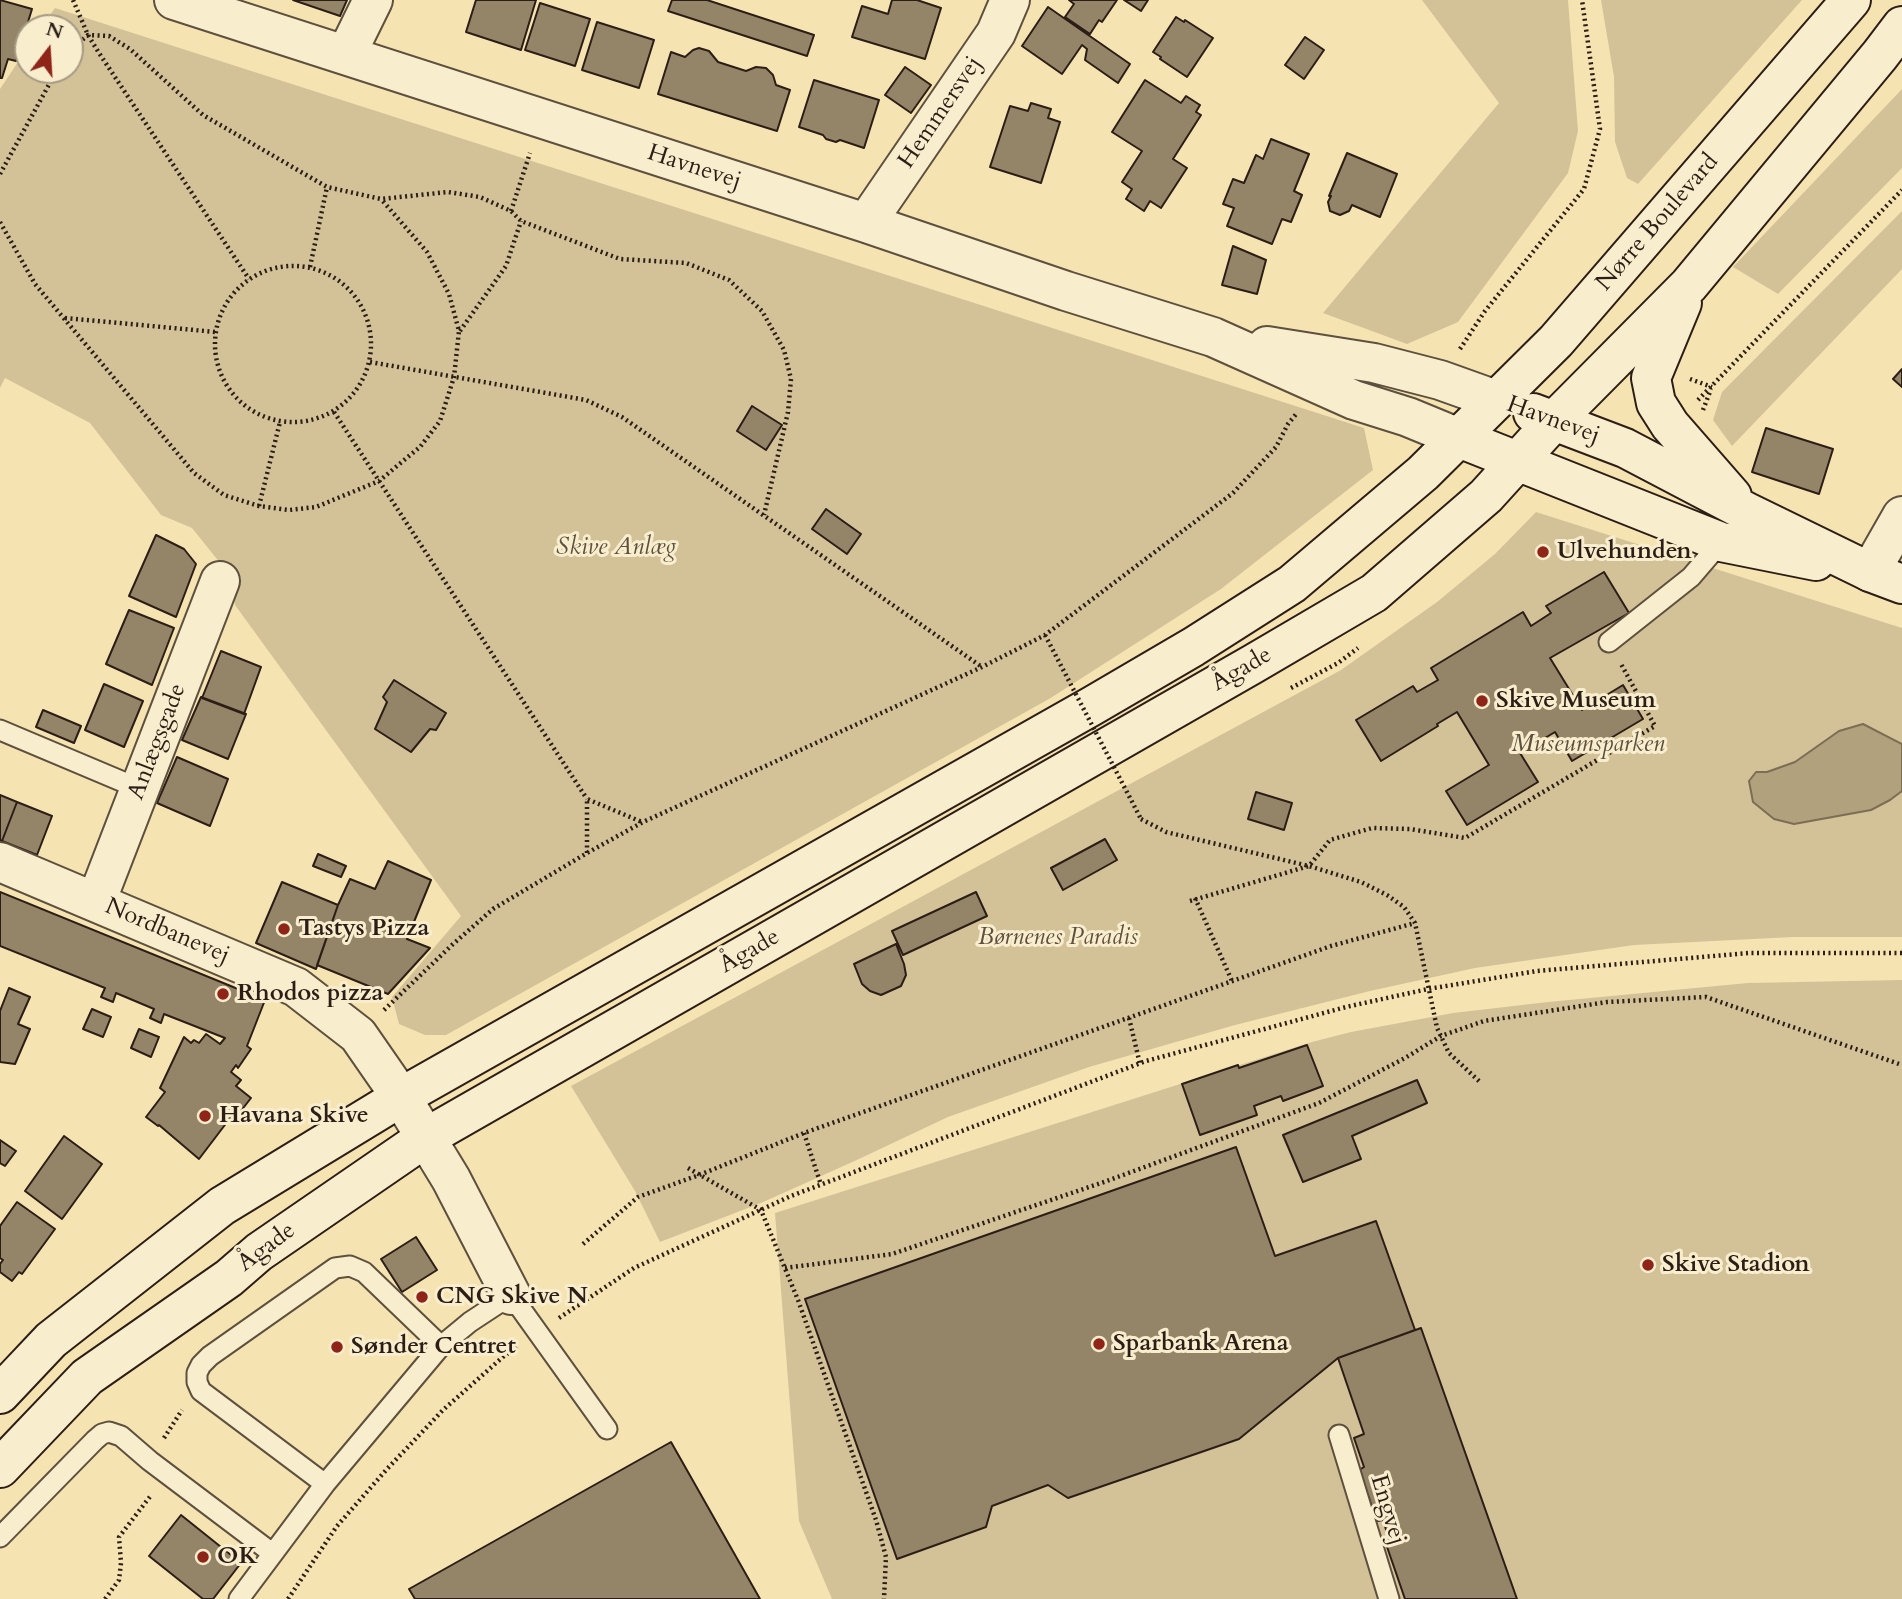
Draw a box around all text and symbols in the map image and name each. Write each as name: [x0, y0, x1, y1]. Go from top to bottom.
north arrow: [14, 14, 84, 84]
text: N: [43, 16, 66, 46]
street label: Hemmersvej: [893, 51, 989, 175]
street label: Havnevej: [643, 139, 745, 197]
street label: Nørre Boulevard: [1591, 149, 1725, 297]
street label: Havnevej: [1503, 391, 1603, 451]
park label: Skive Anlæg: [556, 534, 676, 562]
place label: Ulvehunden: [1557, 538, 1692, 566]
marker: Ulvehunden: [1535, 544, 1551, 560]
street label: Ågade: [1207, 641, 1277, 699]
street label: Anlægsgade: [123, 680, 193, 804]
place label: Skive Museum: [1496, 687, 1656, 715]
marker: Skive Museum: [1474, 693, 1490, 709]
park label: Museumsparken: [1511, 731, 1665, 759]
street label: Nordbanevej: [100, 893, 234, 971]
place label: Tastys Pizza: [298, 915, 429, 943]
marker: Tastys Pizza: [276, 921, 292, 937]
street label: Ågade: [715, 923, 785, 981]
park label: Børnenes Paradis: [978, 924, 1138, 952]
place label: Rhodos pizza: [237, 980, 383, 1008]
marker: Rhodos pizza: [215, 986, 231, 1002]
place label: Havana Skive: [219, 1102, 369, 1130]
marker: Havana Skive: [197, 1108, 213, 1124]
street label: Ågade: [233, 1217, 301, 1279]
place label: Skive Stadion: [1662, 1251, 1810, 1279]
marker: Skive Stadion: [1640, 1257, 1656, 1273]
place label: CNG Skive N: [436, 1283, 588, 1311]
marker: CNG Skive N: [414, 1289, 430, 1305]
place label: Sparbank Arena: [1113, 1330, 1289, 1358]
place label: Sønder Centret: [351, 1333, 516, 1361]
marker: Sparbank Arena: [1091, 1336, 1107, 1352]
marker: Sønder Centret: [329, 1339, 345, 1355]
street label: Engvej: [1363, 1472, 1411, 1548]
place label: OK: [217, 1543, 258, 1571]
marker: OK: [195, 1549, 211, 1565]

